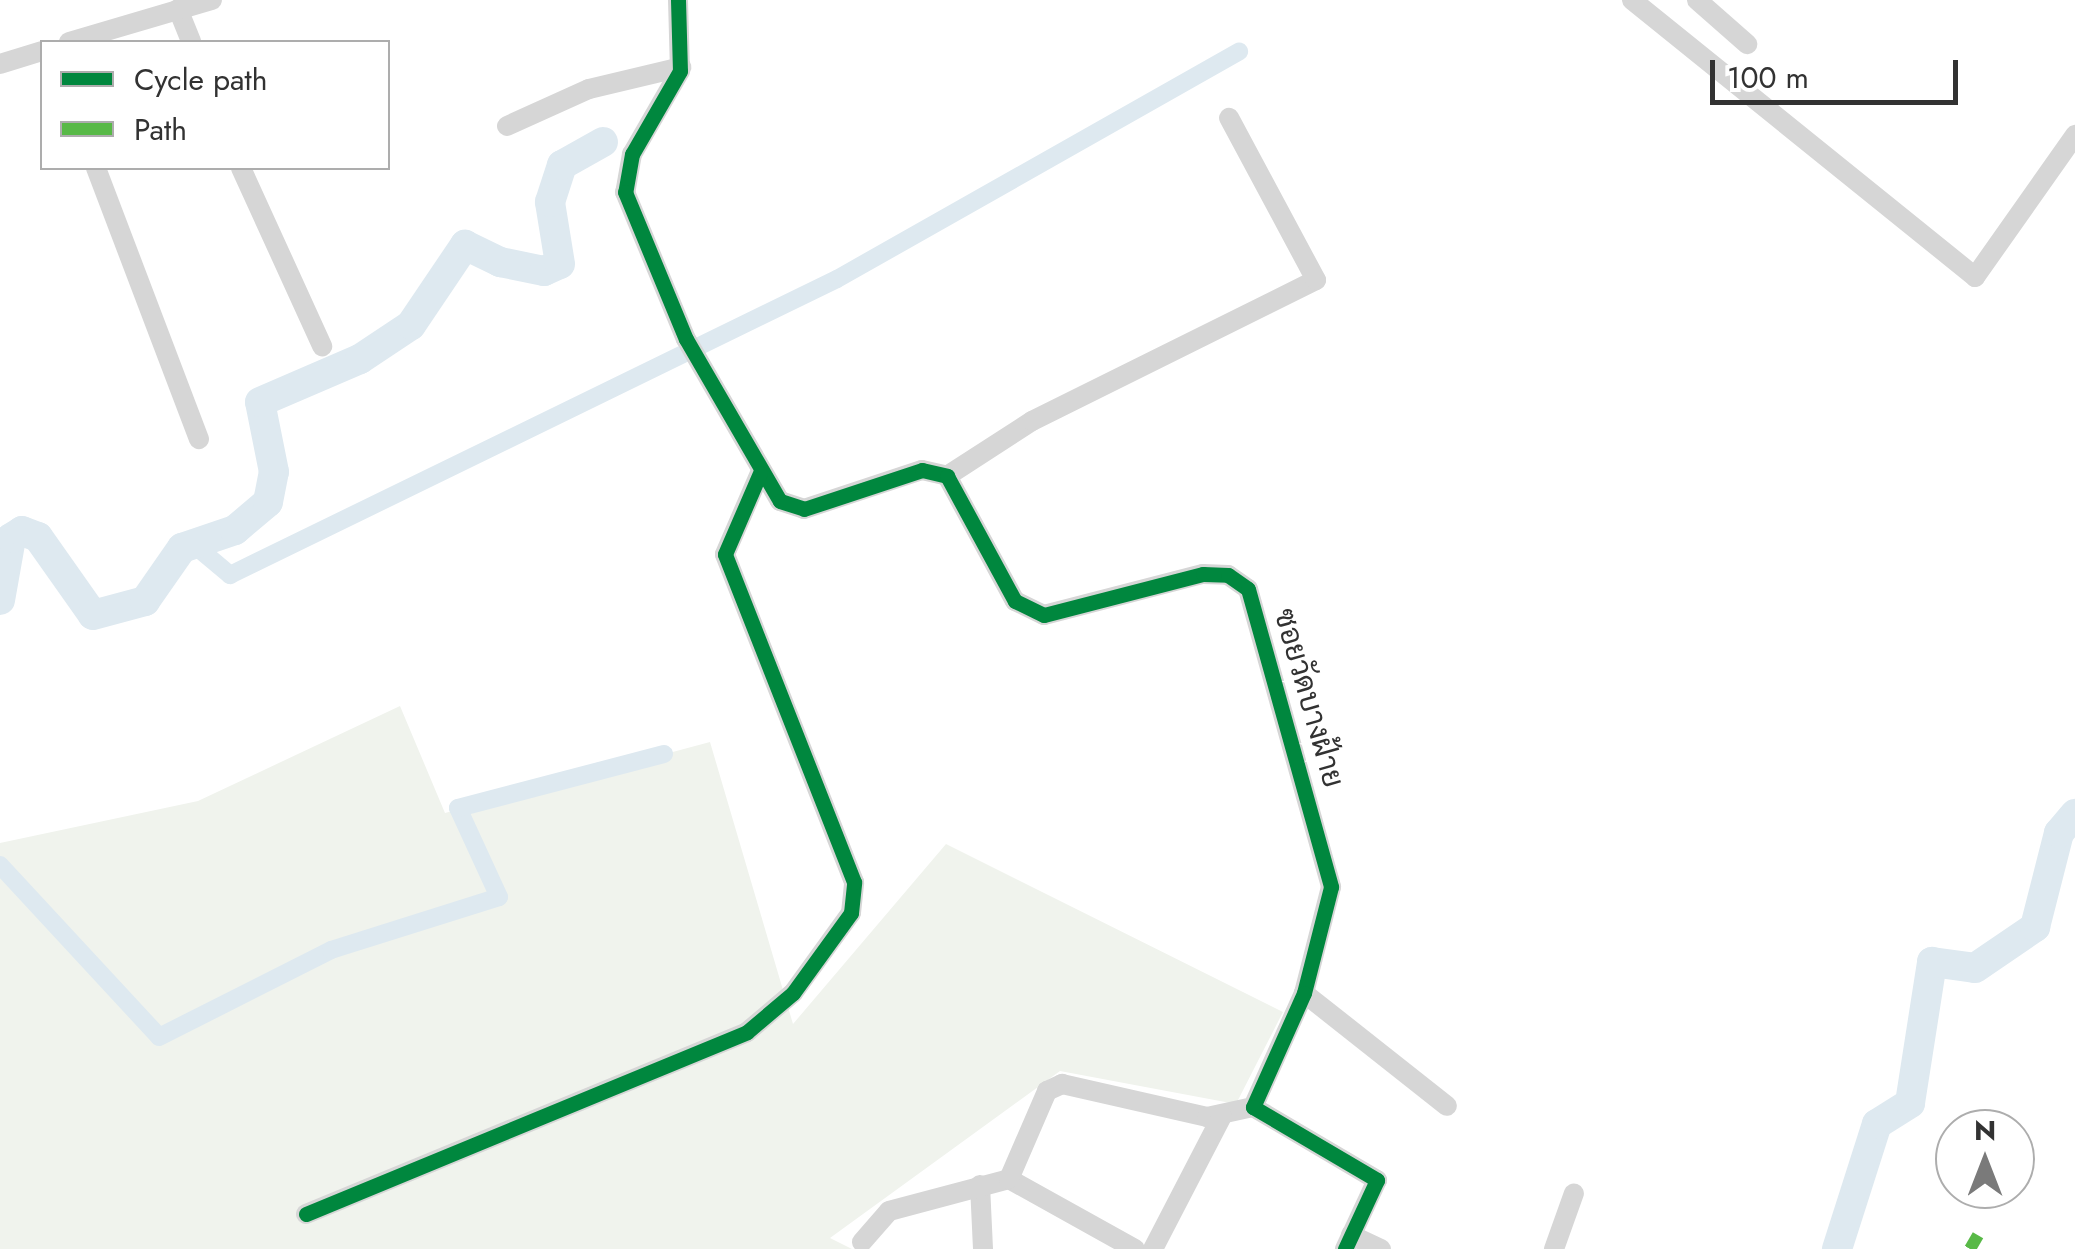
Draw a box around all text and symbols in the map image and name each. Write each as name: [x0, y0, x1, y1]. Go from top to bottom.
legend: [40, 40, 390, 170]
scale bar: [1715, 40, 1962, 102]
text: 100 m: [1727, 56, 1809, 99]
text: Cycle path: [134, 58, 267, 101]
text: Path: [134, 108, 187, 151]
street label: ซอยวัดบางฝ้าย: [1266, 604, 1352, 792]
north arrow: [1935, 1109, 2035, 1209]
text: N: [1974, 1110, 1996, 1151]

